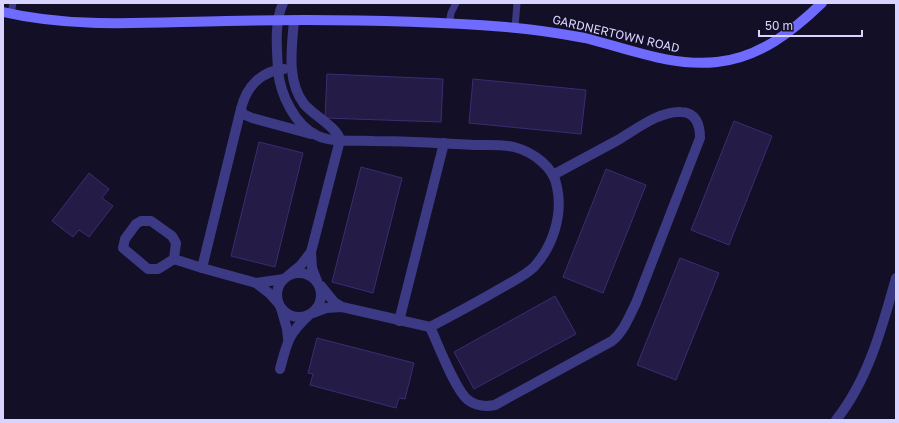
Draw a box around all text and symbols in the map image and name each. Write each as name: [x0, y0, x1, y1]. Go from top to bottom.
street label: GARDNERTOWN ROAD: [551, 12, 681, 55]
scale bar: [759, 12, 862, 38]
text: 50 m: [765, 18, 793, 33]

